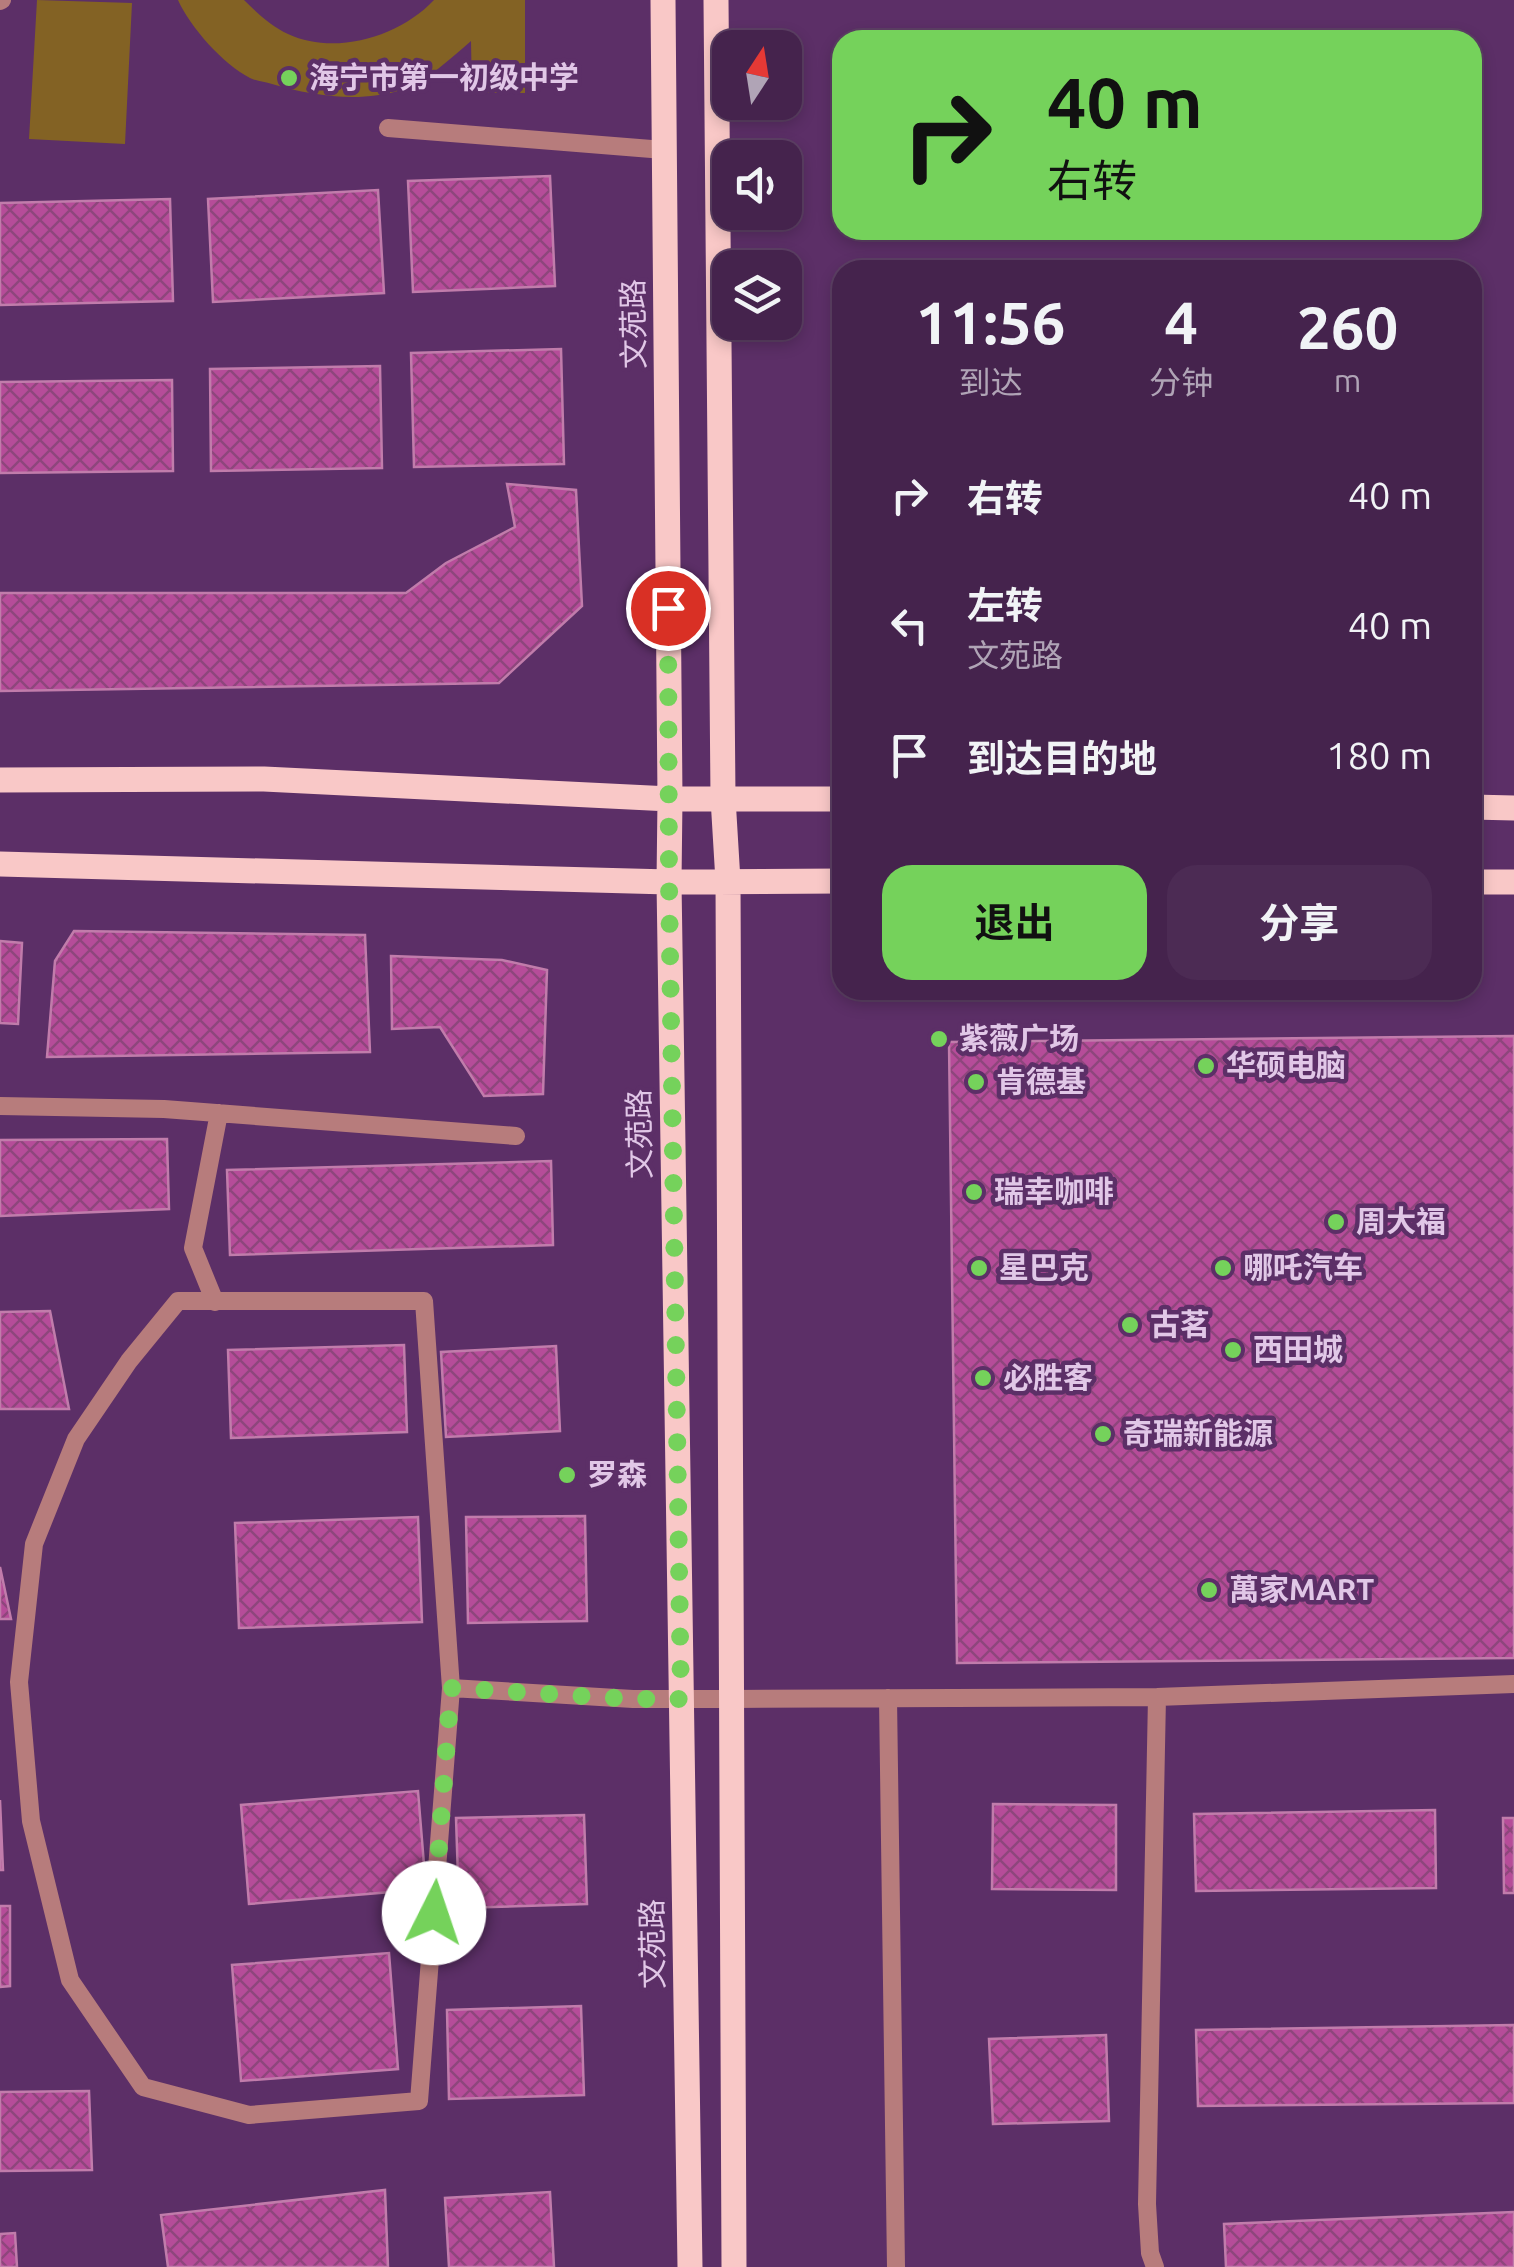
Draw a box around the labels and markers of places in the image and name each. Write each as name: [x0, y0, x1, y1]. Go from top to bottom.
place label: 海宁市第一初级中学: [309, 60, 579, 94]
marker: 海宁市第一初级中学: [278, 67, 300, 89]
pin: [626, 566, 711, 651]
place label: 紫薇广场: [959, 1021, 1079, 1055]
marker: 紫薇广场: [928, 1028, 950, 1050]
place label: 华硕电脑: [1226, 1048, 1346, 1082]
marker: 华硕电脑: [1195, 1055, 1217, 1077]
place label: 肯德基: [996, 1064, 1086, 1098]
marker: 肯德基: [965, 1071, 987, 1093]
place label: 瑞幸咖啡: [994, 1174, 1114, 1208]
marker: 瑞幸咖啡: [963, 1181, 985, 1203]
place label: 周大福: [1356, 1204, 1446, 1238]
marker: 周大福: [1325, 1211, 1347, 1233]
place label: 星巴克: [999, 1250, 1089, 1284]
place label: 哪吒汽车: [1243, 1250, 1363, 1284]
marker: 星巴克: [968, 1257, 990, 1279]
marker: 哪吒汽车: [1212, 1257, 1234, 1279]
place label: 古茗: [1150, 1307, 1210, 1341]
marker: 古茗: [1119, 1314, 1141, 1336]
place label: 西田城: [1253, 1332, 1343, 1366]
marker: 西田城: [1222, 1339, 1244, 1361]
place label: 必胜客: [1003, 1360, 1093, 1394]
marker: 必胜客: [972, 1367, 994, 1389]
place label: 奇瑞新能源: [1123, 1416, 1273, 1450]
marker: 奇瑞新能源: [1092, 1423, 1114, 1445]
place label: 罗森: [587, 1457, 647, 1491]
marker: 罗森: [556, 1464, 578, 1486]
place label: 萬家MART: [1229, 1572, 1374, 1606]
marker: 萬家MART: [1198, 1579, 1220, 1601]

